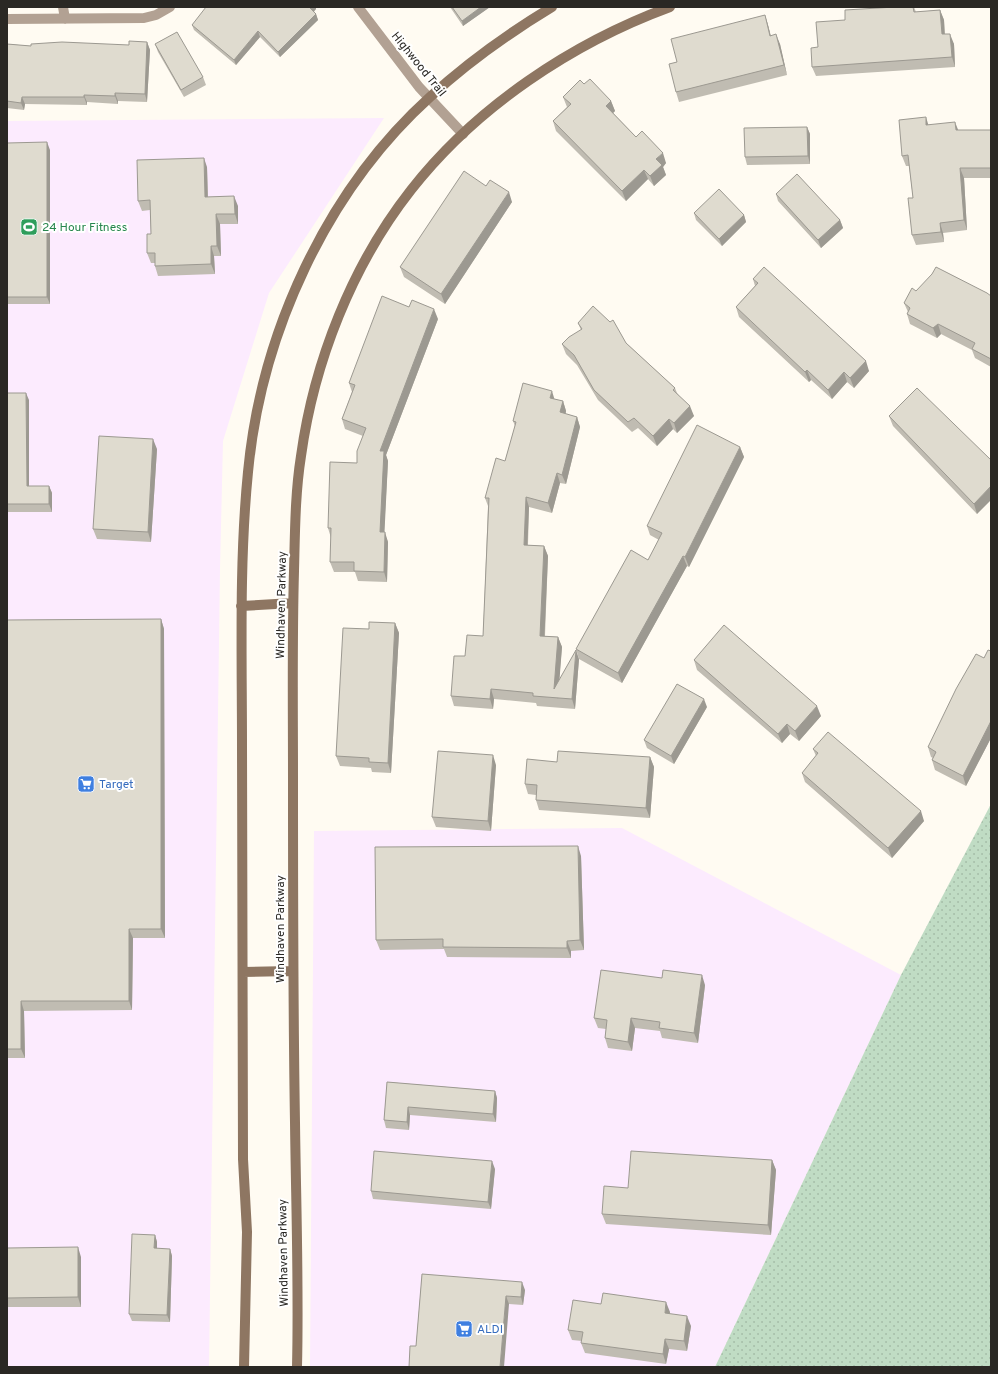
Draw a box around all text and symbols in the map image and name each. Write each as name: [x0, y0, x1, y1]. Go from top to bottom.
street label: Highwood Trail: [387, 29, 449, 100]
sports icon: 24 Hour Fitness: [19, 217, 39, 237]
place label: 24 Hour Fitness: [42, 220, 127, 236]
street label: Windhaven Parkway: [273, 551, 291, 659]
supermarket icon: Target: [76, 774, 96, 794]
place label: Target: [99, 777, 134, 793]
street label: Windhaven Parkway: [273, 875, 289, 983]
street label: Windhaven Parkway: [275, 1199, 293, 1307]
supermarket icon: ALDI: [454, 1319, 474, 1339]
place label: ALDI: [477, 1322, 503, 1338]

